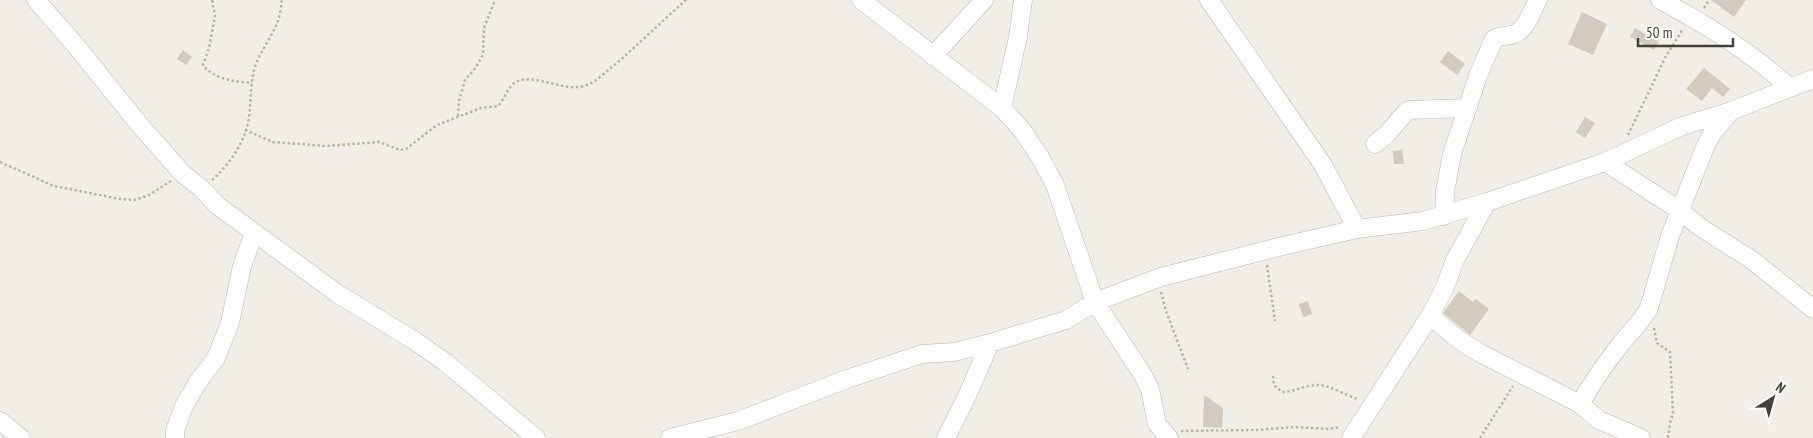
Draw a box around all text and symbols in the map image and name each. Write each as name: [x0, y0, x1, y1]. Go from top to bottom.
scale bar: [1638, 15, 1733, 47]
text: 50 m: [1646, 23, 1672, 42]
north arrow: [1748, 373, 1798, 423]
text: N: [1772, 378, 1789, 397]

